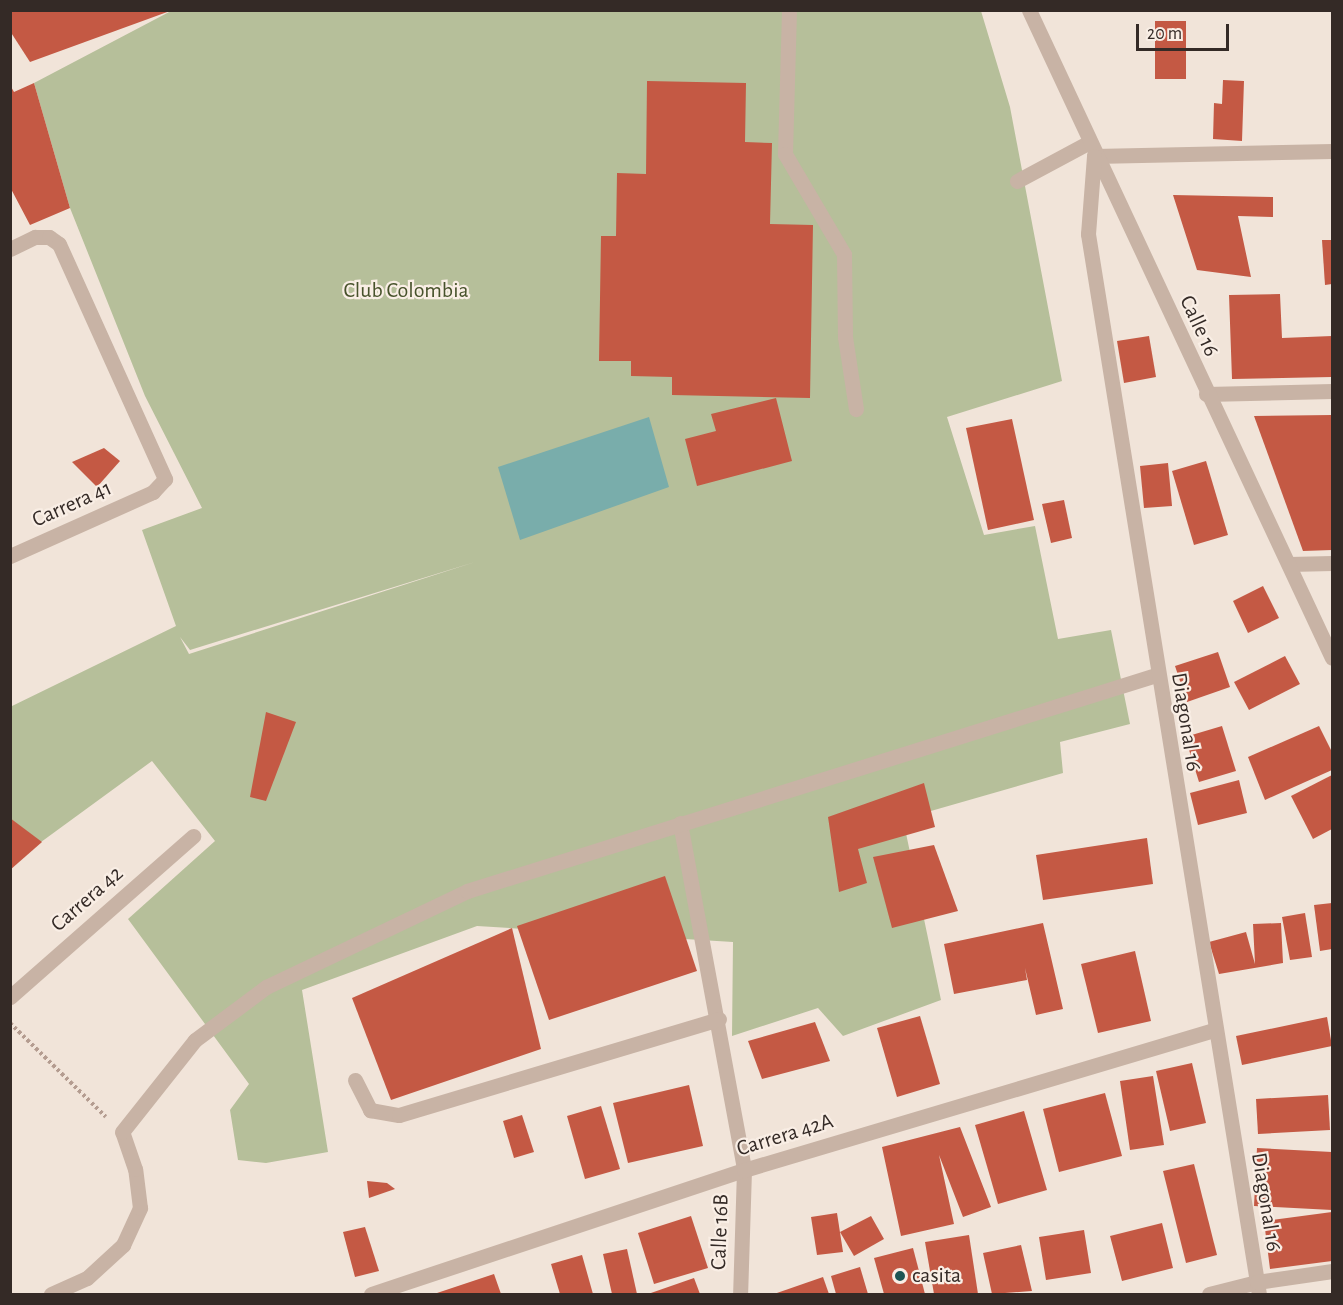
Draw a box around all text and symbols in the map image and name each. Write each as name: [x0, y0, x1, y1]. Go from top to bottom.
scale bar: [1139, 12, 1232, 50]
text: 20 m: [1147, 25, 1182, 43]
park label: Club Colombia: [343, 278, 469, 304]
street label: Calle 16: [1173, 291, 1225, 361]
street label: Carrera 41: [28, 475, 116, 533]
street label: Diagonal 16: [1165, 671, 1207, 773]
street label: Carrera 42: [46, 861, 128, 937]
street label: Carrera 42A: [733, 1108, 837, 1162]
street label: Diagonal 16: [1245, 1151, 1287, 1253]
street label: Calle 16B: [705, 1194, 735, 1270]
place label: casita: [912, 1263, 961, 1289]
marker: casita: [893, 1269, 907, 1283]

